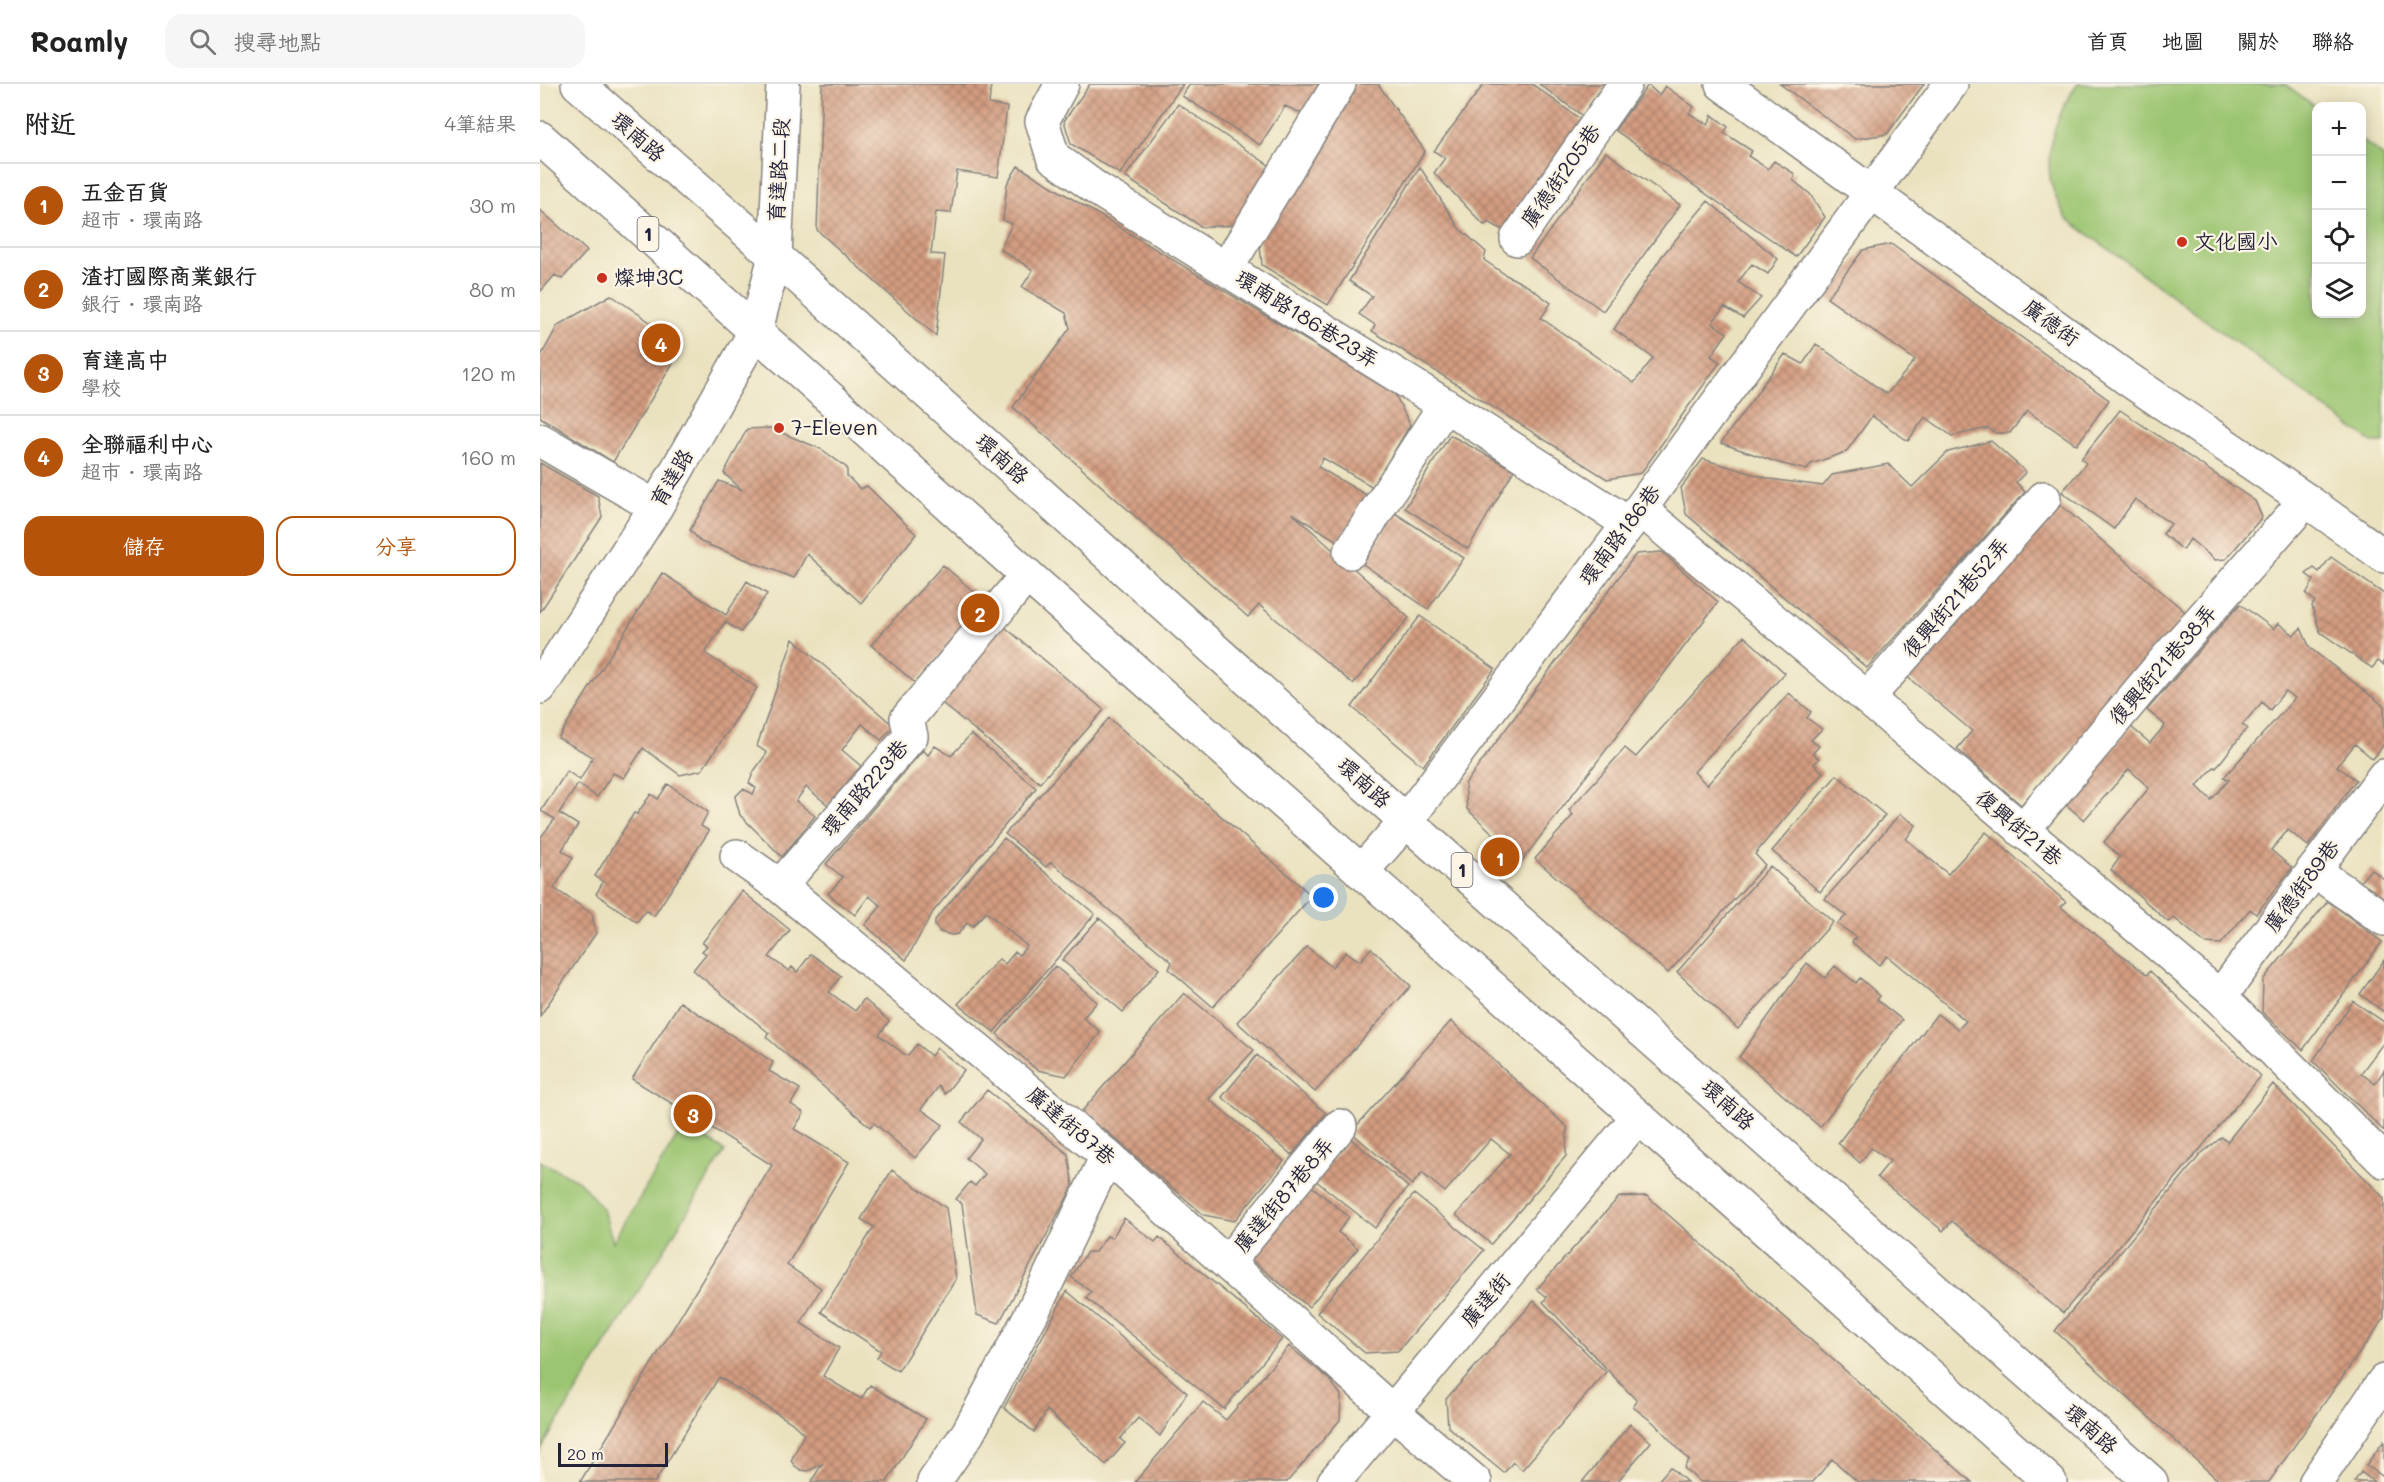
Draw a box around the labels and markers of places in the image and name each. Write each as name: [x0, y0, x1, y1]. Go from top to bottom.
place label: 文化國小: [2194, 227, 2278, 254]
marker: 文化國小: [2175, 235, 2189, 249]
place label: 燦坤3C: [614, 263, 683, 290]
marker: 燦坤3C: [595, 271, 609, 285]
pin: 4: [642, 320, 680, 366]
place label: 7-Eleven: [791, 413, 878, 440]
marker: 7-Eleven: [772, 421, 786, 435]
pin: 2: [960, 590, 1000, 636]
pin: 1: [1480, 834, 1520, 880]
pin: 3: [674, 1092, 712, 1136]

